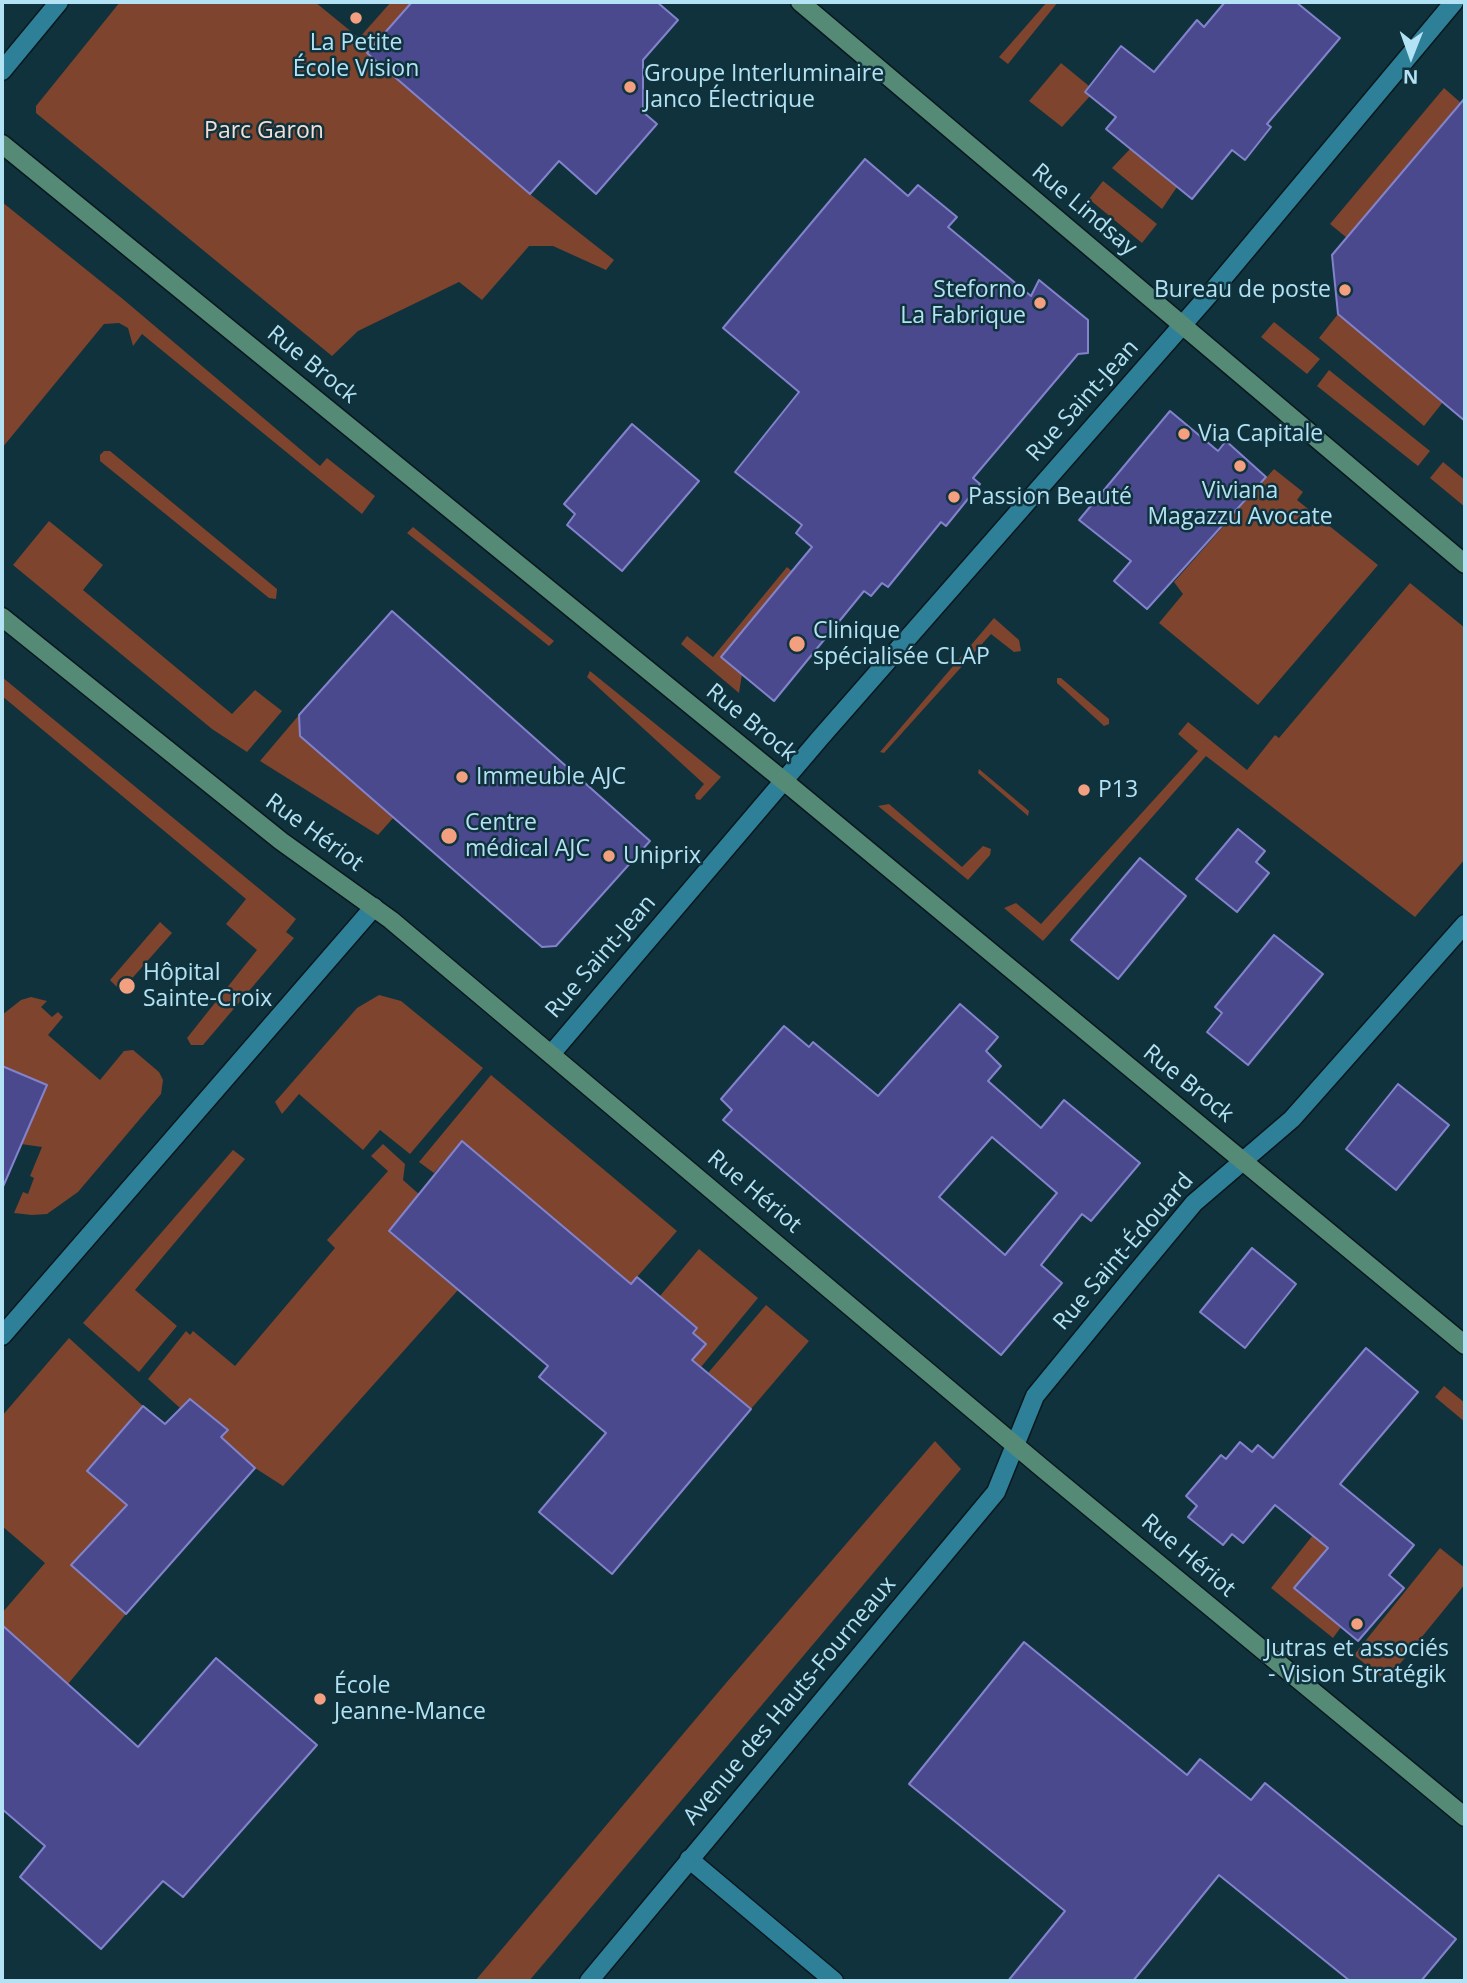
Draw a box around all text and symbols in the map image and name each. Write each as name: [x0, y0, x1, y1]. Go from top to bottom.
marker: La Petite École Vision: [348, 10, 364, 26]
north arrow: [1376, 21, 1446, 91]
place label: La Petite École Vision: [293, 29, 419, 83]
place label: Groupe Interluminaire Janco Électrique: [644, 60, 884, 114]
text: N: [1403, 64, 1419, 90]
marker: Groupe Interluminaire Janco Électrique: [622, 79, 638, 95]
park label: Parc Garon: [204, 117, 324, 145]
street label: Rue Lindsay: [1026, 158, 1142, 262]
place label: Steforno La Fabrique: [900, 276, 1026, 330]
place label: Bureau de poste: [1154, 276, 1331, 304]
marker: Bureau de poste: [1337, 282, 1353, 298]
marker: Steforno La Fabrique: [1032, 295, 1048, 311]
street label: Rue Brock: [261, 320, 363, 410]
street label: Rue Saint-Jean: [1021, 335, 1145, 467]
place label: Via Capitale: [1198, 420, 1323, 448]
marker: Via Capitale: [1176, 426, 1192, 442]
marker: Viviana Magazzu Avocate: [1232, 458, 1248, 474]
place label: Viviana Magazzu Avocate: [1147, 477, 1333, 531]
place label: Passion Beauté: [968, 483, 1132, 511]
marker: Passion Beauté: [946, 489, 962, 505]
place label: Clinique spécialisée CLAP: [813, 617, 990, 671]
marker: Clinique spécialisée CLAP: [787, 634, 807, 654]
street label: Rue Brock: [700, 678, 802, 768]
place label: Immeuble AJC: [476, 763, 626, 791]
marker: Immeuble AJC: [454, 769, 470, 785]
place label: P13: [1098, 776, 1138, 804]
marker: P13: [1076, 782, 1092, 798]
street label: Rue Hériot: [260, 788, 368, 878]
place label: Centre médical AJC: [465, 809, 590, 863]
marker: Centre médical AJC: [439, 826, 459, 846]
place label: Uniprix: [623, 842, 701, 870]
marker: Uniprix: [601, 848, 617, 864]
street label: Rue Saint-Jean: [540, 890, 662, 1024]
place label: Hôpital Sainte-Croix: [143, 959, 272, 1013]
marker: Hôpital Sainte-Croix: [117, 976, 137, 996]
street label: Rue Brock: [1137, 1039, 1239, 1129]
street label: Rue Hériot: [701, 1145, 807, 1239]
street label: Rue Saint-Édouard: [1048, 1168, 1200, 1336]
street label: Rue Hériot: [1135, 1509, 1241, 1603]
street label: Avenue des Hauts-Fourneaux: [678, 1571, 902, 1831]
marker: Jutras et associés - Vision Stratégik: [1349, 1616, 1365, 1632]
place label: Jutras et associés - Vision Stratégik: [1265, 1635, 1449, 1689]
place label: École Jeanne-Mance: [334, 1672, 486, 1726]
marker: École Jeanne-Mance: [312, 1691, 328, 1707]

